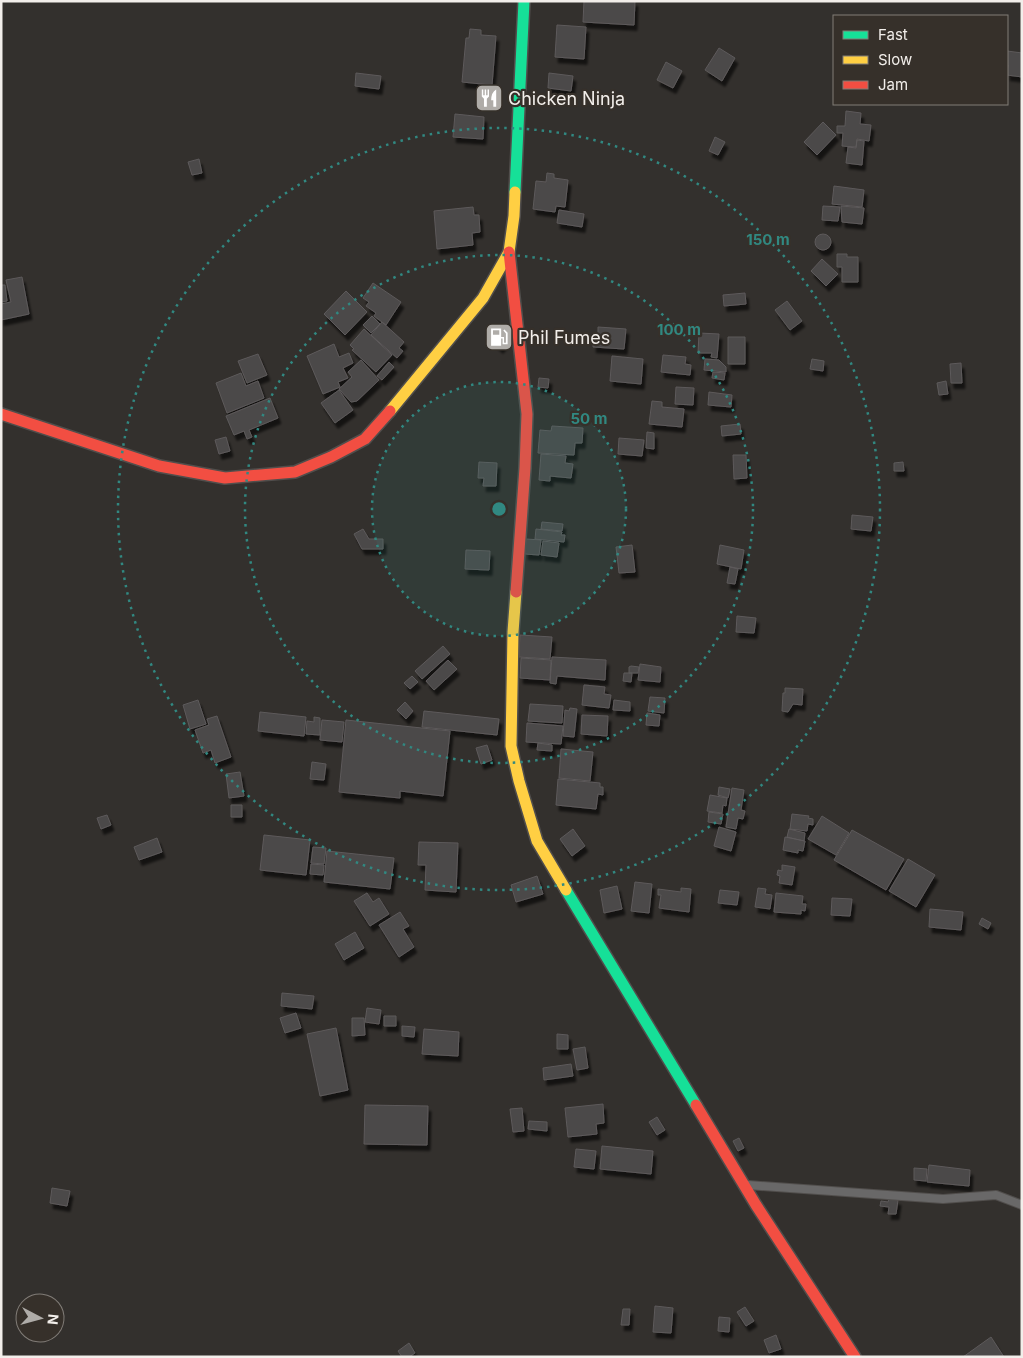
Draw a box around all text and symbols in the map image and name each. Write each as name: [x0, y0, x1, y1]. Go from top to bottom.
legend: [833, 15, 1008, 105]
text: Fast: [878, 25, 908, 44]
text: Slow: [878, 50, 912, 69]
text: Jam: [878, 75, 908, 94]
restaurant icon: Chicken Ninja: [474, 83, 504, 113]
place label: Chicken Ninja: [508, 88, 625, 109]
text: 150 m: [746, 230, 790, 249]
text: 100 m: [657, 320, 701, 339]
fuel station icon: Phil Fumes: [484, 322, 514, 352]
place label: Phil Fumes: [518, 327, 610, 348]
text: 50 m: [571, 409, 607, 428]
centre of rings: [490, 500, 508, 518]
north arrow: [15, 1293, 65, 1343]
text: N: [44, 1313, 62, 1326]

